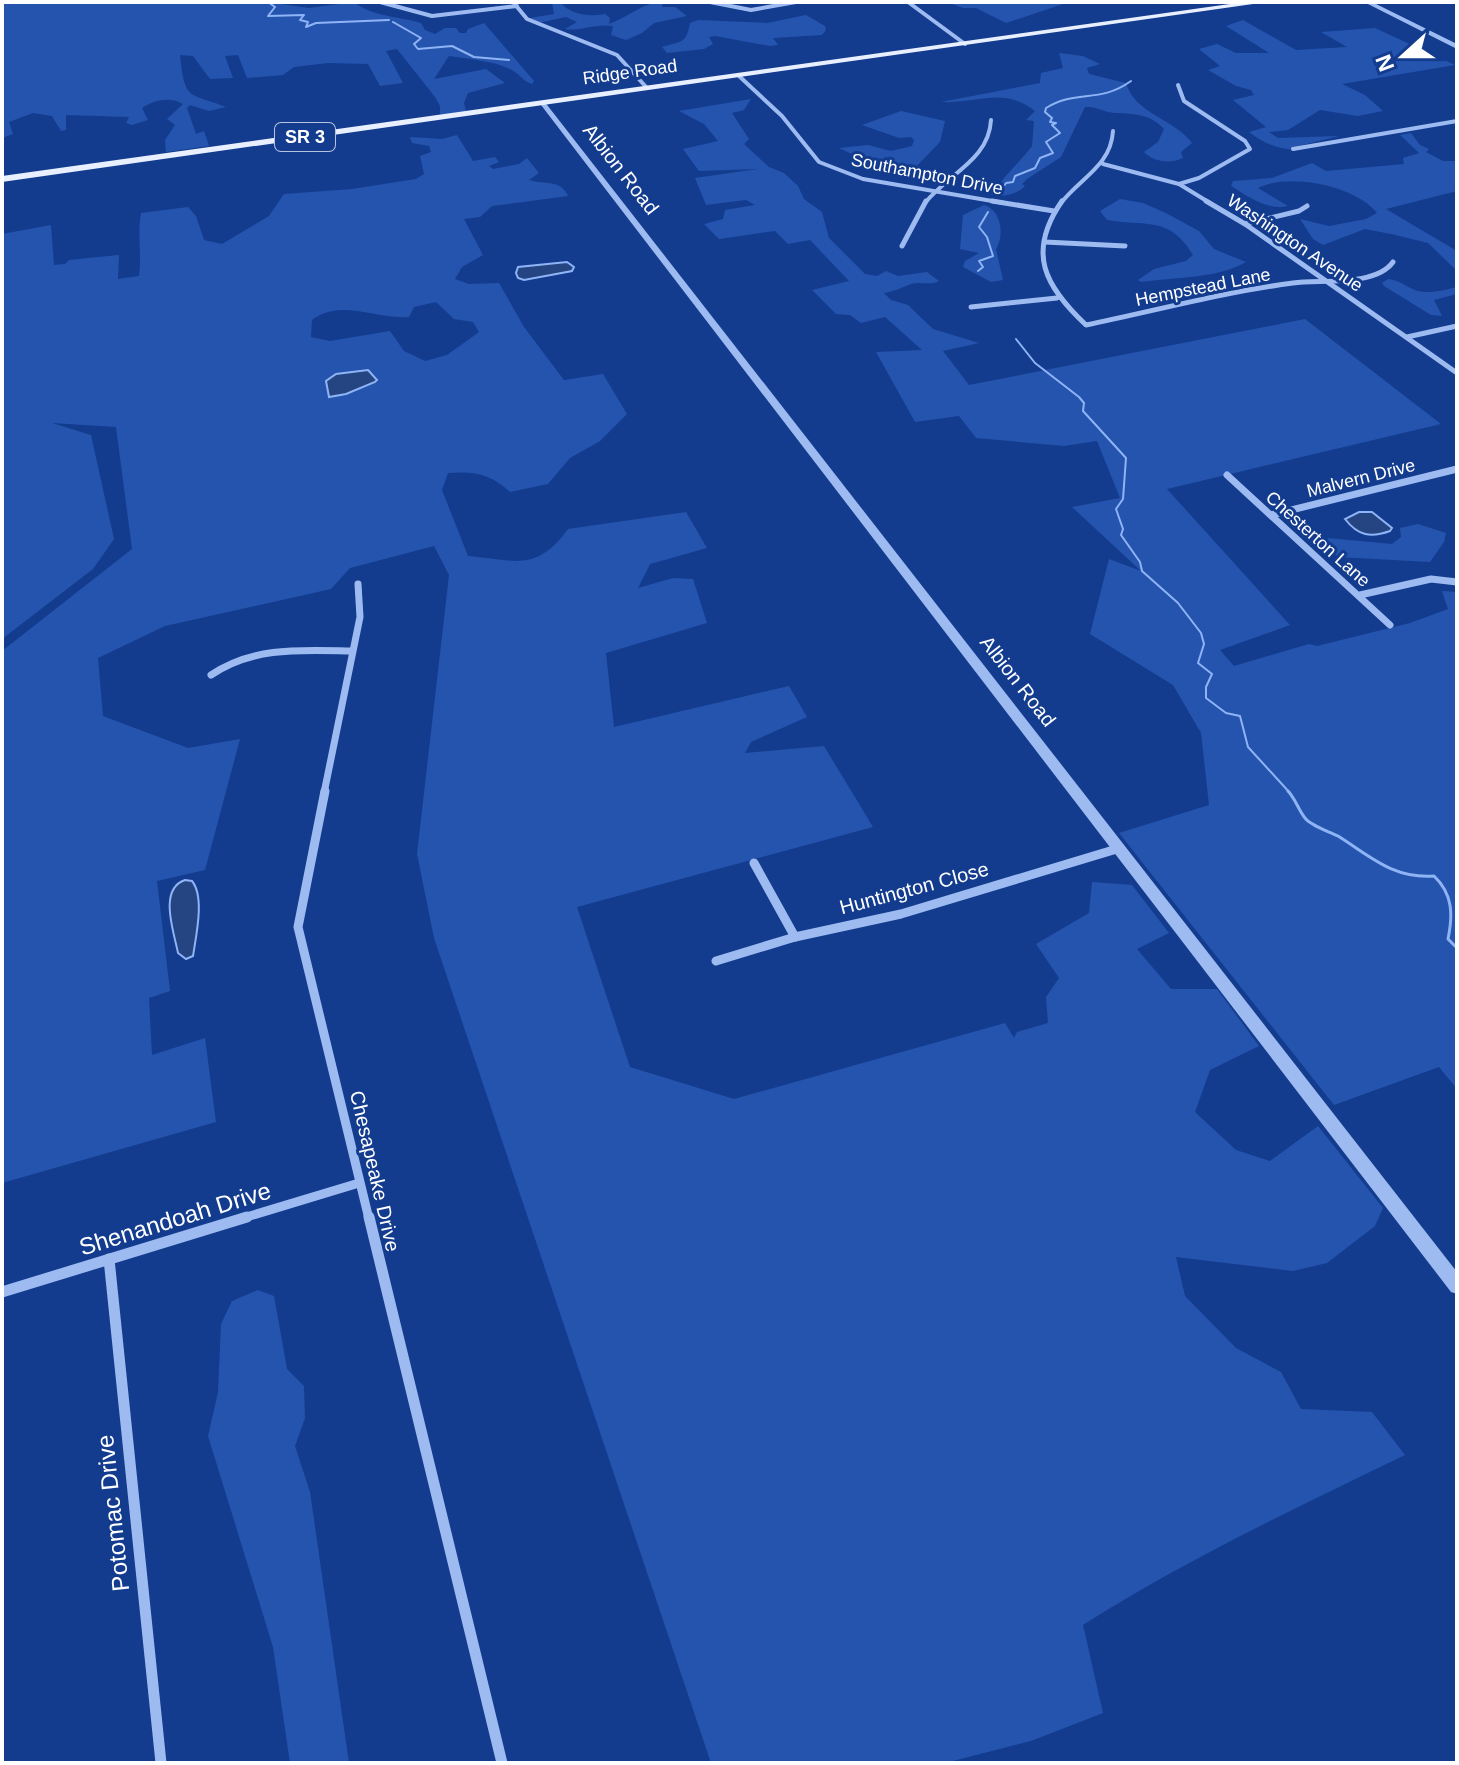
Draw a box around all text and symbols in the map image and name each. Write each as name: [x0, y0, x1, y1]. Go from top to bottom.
north arrow: [1363, 16, 1443, 96]
text: N: [1370, 51, 1399, 75]
street label: Ridge Road: [582, 55, 678, 89]
street label: Albion Road: [579, 119, 663, 219]
road number: SR 3: [275, 123, 335, 151]
street label: Southampton Drive: [849, 149, 1005, 199]
street label: Washington Avenue: [1223, 190, 1367, 296]
street label: Hempstead Lane: [1134, 264, 1272, 310]
street label: Malvern Drive: [1305, 455, 1417, 501]
street label: Chesterton Lane: [1262, 487, 1374, 591]
street label: Albion Road: [976, 631, 1060, 731]
street label: Huntington Close: [837, 858, 991, 918]
street label: Chesapeake Drive: [346, 1088, 404, 1254]
street label: Shenandoah Drive: [76, 1177, 274, 1260]
street label: Potomac Drive: [91, 1433, 134, 1593]

